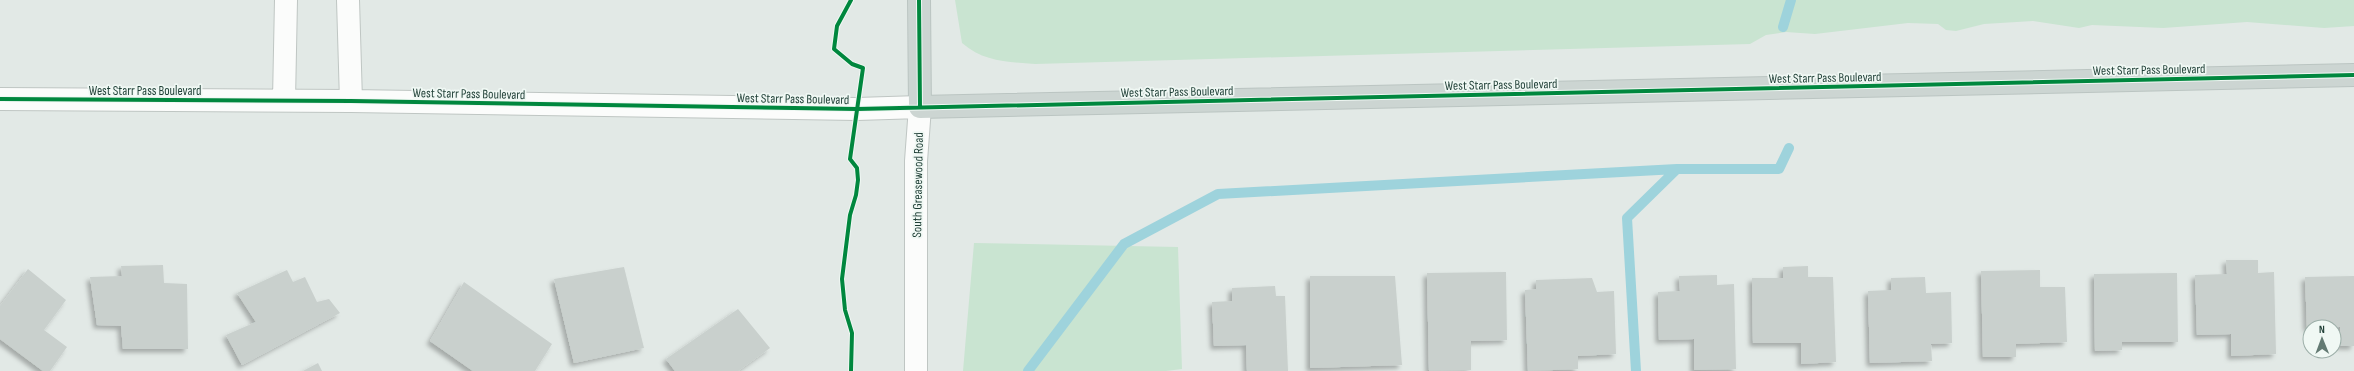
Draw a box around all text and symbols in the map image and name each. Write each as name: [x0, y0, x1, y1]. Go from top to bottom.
street label: West Starr Pass Boulevard: [2093, 61, 2206, 79]
street label: West Starr Pass Boulevard: [1769, 69, 1882, 87]
street label: West Starr Pass Boulevard: [1445, 76, 1558, 94]
street label: West Starr Pass Boulevard: [89, 83, 201, 99]
street label: West Starr Pass Boulevard: [1121, 83, 1234, 101]
street label: West Starr Pass Boulevard: [412, 85, 525, 103]
street label: West Starr Pass Boulevard: [736, 90, 849, 108]
street label: South Greasewood Road: [909, 132, 927, 238]
north arrow: [2302, 319, 2342, 359]
text: N: [2319, 323, 2325, 336]

